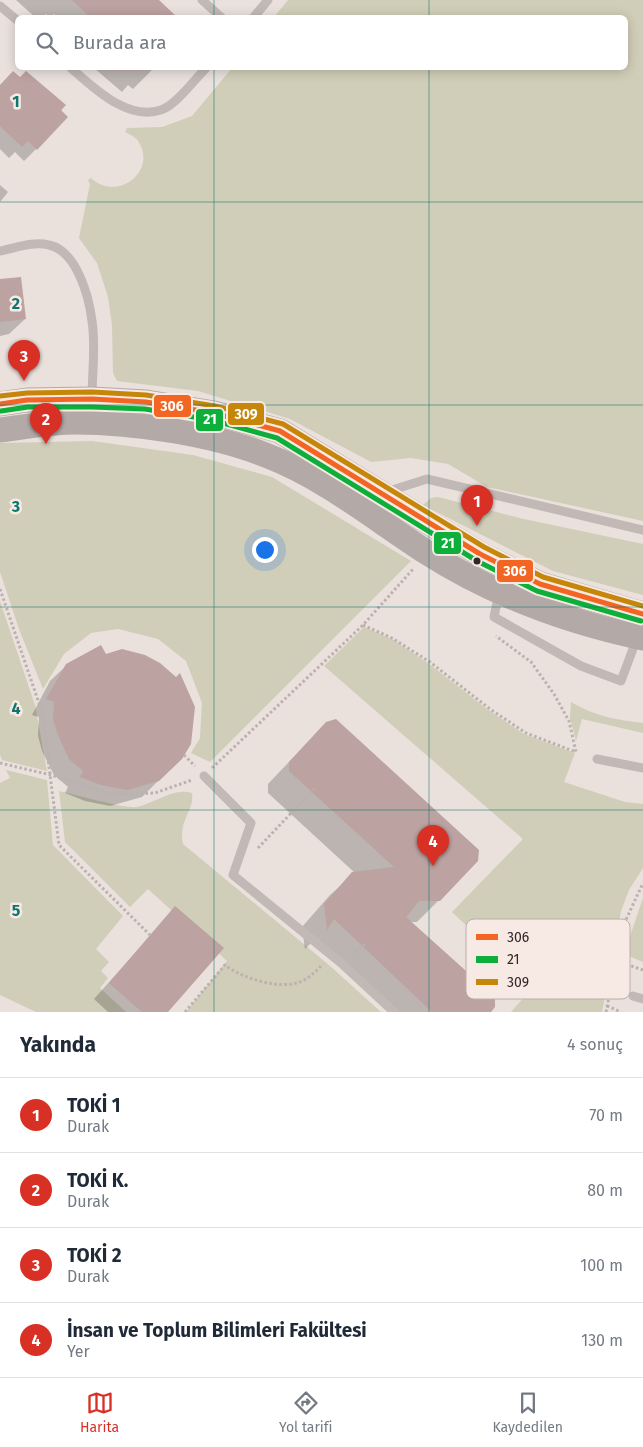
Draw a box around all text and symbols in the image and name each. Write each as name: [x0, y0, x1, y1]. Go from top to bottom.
search box: [15, 15, 628, 70]
icon: search: [33, 29, 61, 57]
text: Burada ara: [73, 31, 167, 54]
text: 1: [12, 92, 20, 111]
text: 2: [12, 294, 20, 313]
pin: 3: [8, 340, 40, 381]
line badge: 306: [153, 394, 192, 418]
text: 306: [159, 398, 184, 415]
line badge: 309: [227, 402, 265, 426]
pin: 2: [30, 403, 62, 444]
text: 309: [233, 406, 258, 423]
line badge: 21: [195, 408, 224, 432]
text: 21: [203, 411, 217, 428]
pin: 1: [461, 485, 493, 526]
text: 3: [11, 497, 20, 516]
line badge: 21: [433, 531, 462, 555]
text: 21: [441, 535, 455, 552]
your location: [252, 537, 278, 563]
unlabelled marker: [472, 556, 482, 566]
line badge: 306: [496, 559, 534, 583]
text: 306: [502, 563, 527, 580]
text: 4: [11, 699, 21, 718]
pin: 4: [417, 825, 449, 866]
text: 5: [12, 901, 21, 920]
legend: [466, 919, 630, 999]
text: 306: [507, 929, 529, 946]
text: 21: [507, 951, 520, 968]
text: 309: [507, 974, 529, 991]
text: Yakında: [20, 1032, 96, 1058]
text: 4 sonuç: [567, 1035, 623, 1054]
text: TOKİ 1: [67, 1094, 121, 1117]
text: 1: [32, 1106, 40, 1125]
text: 70 m: [589, 1106, 623, 1125]
text: Durak: [67, 1117, 109, 1136]
text: TOKİ K.: [67, 1169, 128, 1192]
text: 2: [32, 1181, 40, 1200]
text: 80 m: [587, 1181, 623, 1200]
text: Durak: [67, 1192, 109, 1211]
text: TOKİ 2: [67, 1244, 122, 1267]
text: 3: [32, 1256, 40, 1275]
text: 100 m: [580, 1256, 623, 1275]
text: Durak: [67, 1267, 109, 1286]
text: İnsan ve Toplum Bilimleri Fakültesi: [67, 1319, 367, 1342]
text: 4: [31, 1331, 41, 1350]
text: 130 m: [581, 1331, 623, 1350]
text: Yer: [67, 1342, 90, 1361]
tab: Harita: [80, 1389, 119, 1436]
tab: Yol tarifi: [279, 1389, 332, 1436]
tab: Kaydedilen: [492, 1389, 563, 1436]

